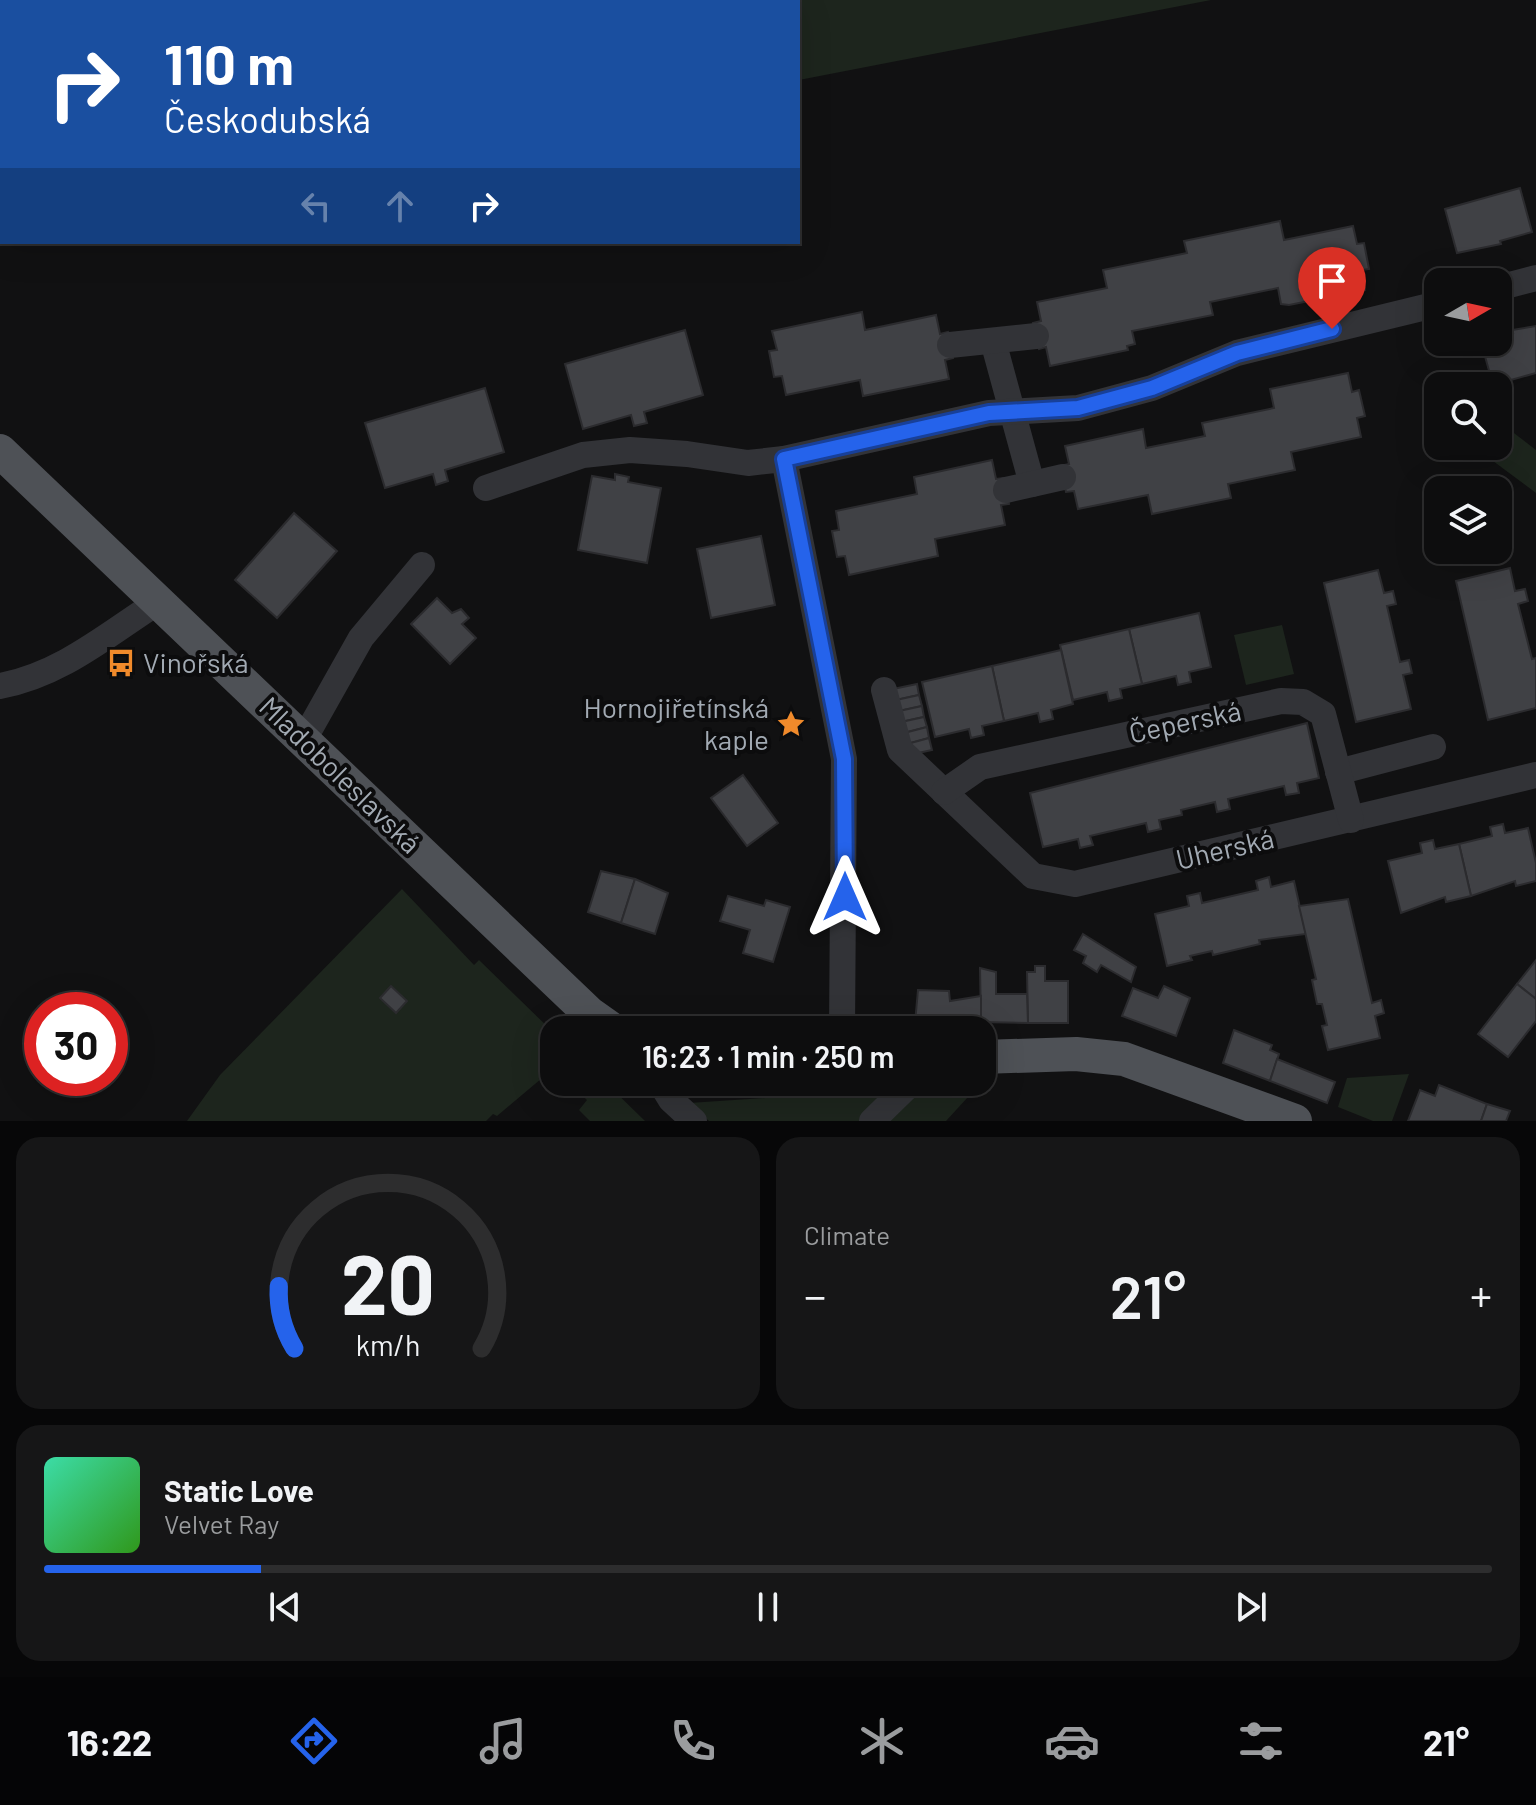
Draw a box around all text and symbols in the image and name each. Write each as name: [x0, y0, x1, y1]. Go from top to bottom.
text: 110 m: [164, 29, 294, 96]
icon: right: [32, 32, 136, 136]
text: Českodubská: [164, 97, 371, 140]
icon: left: [294, 184, 338, 228]
icon: ahead: [378, 184, 422, 228]
icon: right: [462, 184, 506, 228]
pin: [1298, 247, 1366, 329]
icon: arrive: [1310, 259, 1354, 303]
north arrow: [1424, 268, 1512, 356]
map controls: [1424, 268, 1512, 564]
button: search: [1424, 372, 1512, 460]
button: layers: [1424, 476, 1512, 564]
place label: Vinořská: [143, 645, 248, 679]
bus stop icon: Vinořská: [106, 648, 136, 678]
street label: Mladoboleslavská: [253, 689, 428, 860]
place label: Hornojiřetínská kaple: [584, 690, 769, 756]
street label: Čeperská: [1126, 693, 1244, 749]
place icon: Hornojiřetínská kaple: [776, 709, 806, 739]
street label: Uherská: [1172, 820, 1277, 876]
position arrow: [803, 855, 887, 939]
speed limit sign: 30: [24, 992, 128, 1096]
text: 16:23 · 1 min · 250 m: [642, 1038, 894, 1074]
text: Climate: [804, 1219, 890, 1250]
text: 20: [341, 1232, 435, 1332]
text: 21°: [1110, 1259, 1186, 1331]
text: −: [804, 1268, 826, 1321]
text: +: [1470, 1268, 1492, 1321]
text: km/h: [356, 1327, 420, 1362]
text: Static Love: [164, 1472, 314, 1508]
text: Velvet Ray: [164, 1508, 279, 1539]
icon: previous: [263, 1585, 307, 1629]
icon: pause: [746, 1585, 790, 1629]
icon: next: [1229, 1585, 1273, 1629]
icon: directions: [286, 1713, 342, 1769]
icon: music: [475, 1713, 531, 1769]
icon: phone: [665, 1713, 721, 1769]
icon: climate: [854, 1713, 910, 1769]
icon: car: [1044, 1713, 1100, 1769]
icon: filters: [1233, 1713, 1289, 1769]
text: 16:22: [67, 1720, 152, 1763]
text: 21°: [1423, 1720, 1469, 1763]

